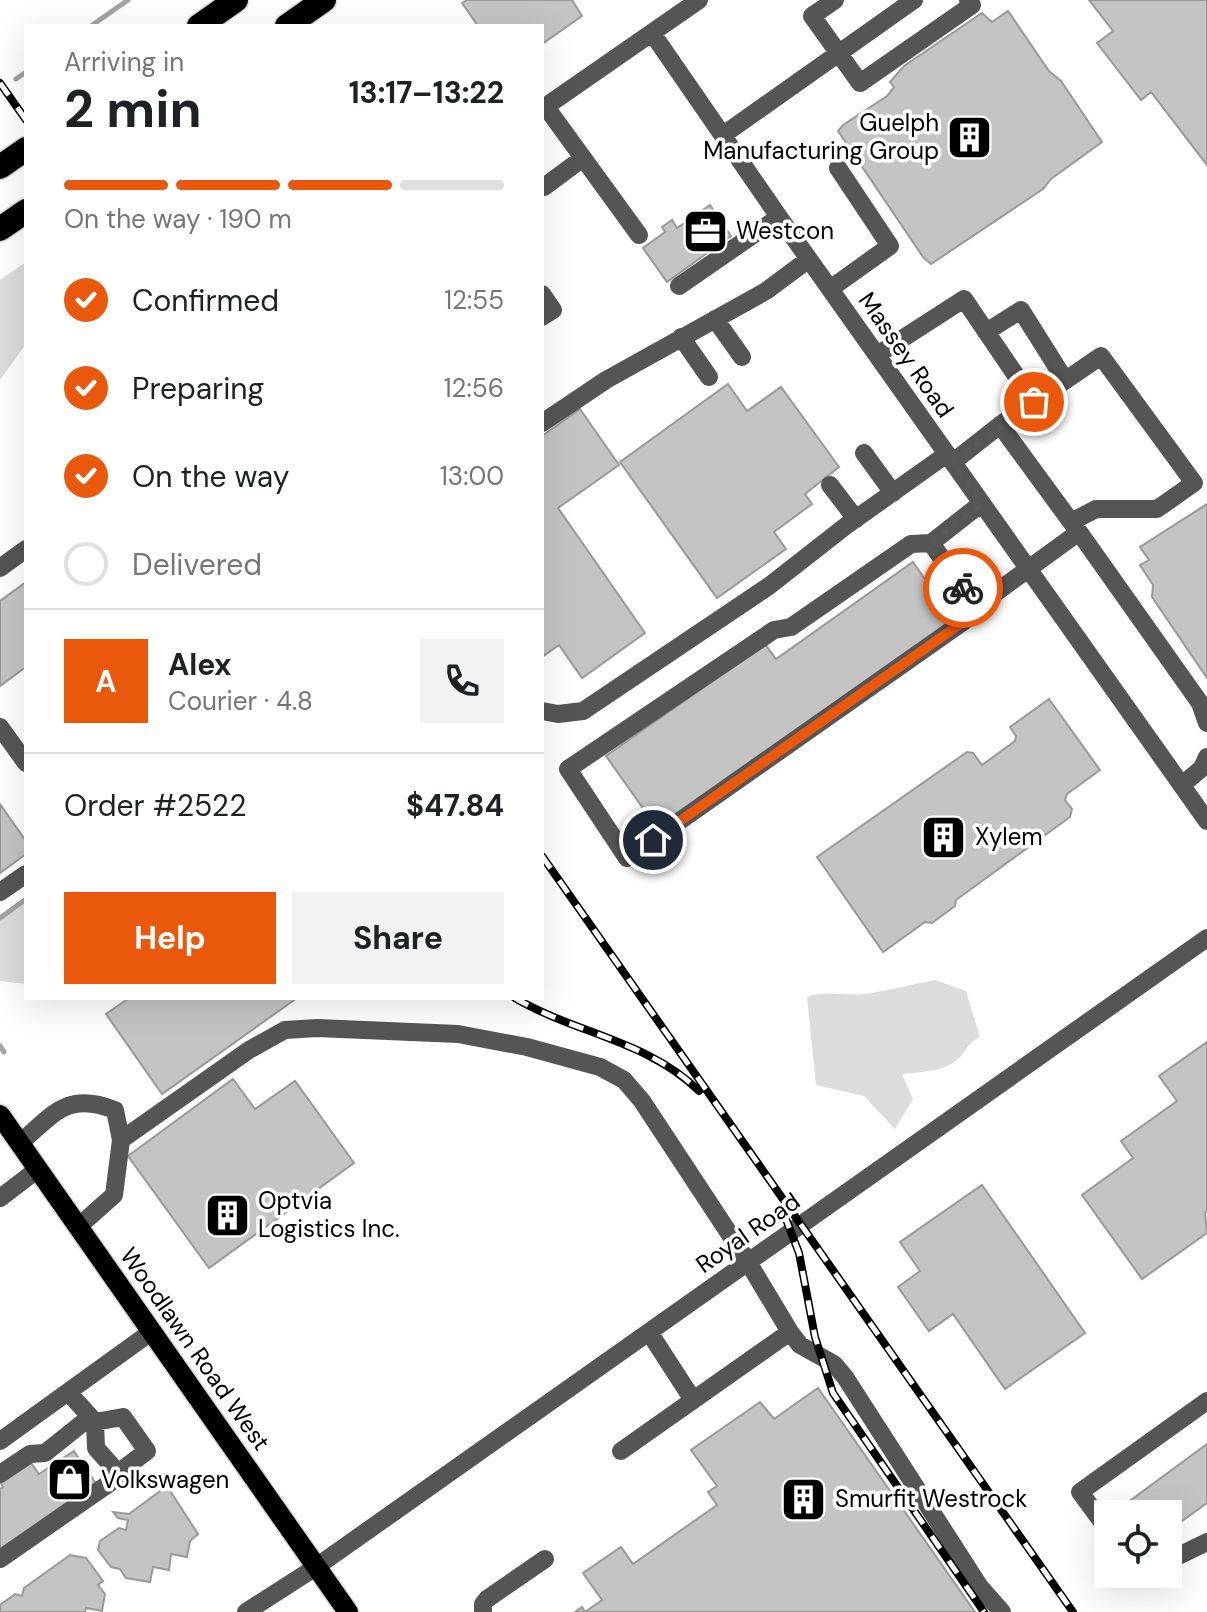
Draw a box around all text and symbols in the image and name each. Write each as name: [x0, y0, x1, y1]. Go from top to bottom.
text: Arriving in: [64, 45, 184, 79]
text: 13:17–13:22: [349, 73, 504, 112]
text: 2 min: [64, 75, 202, 143]
place label: Guelph Manufacturing Group: [703, 107, 939, 166]
building icon: Guelph Manufacturing Group: [946, 113, 994, 161]
text: On the way · 190 m: [64, 202, 292, 236]
office icon: Westcon: [681, 207, 729, 255]
place label: Westcon: [736, 215, 834, 246]
icon: check: [64, 278, 108, 322]
text: Confirmed: [132, 281, 279, 320]
text: 12:55: [444, 283, 504, 317]
street label: Massey Road: [852, 286, 961, 423]
icon: check: [64, 366, 108, 410]
pin: [1000, 368, 1068, 436]
text: Preparing: [132, 369, 264, 408]
text: 12:56: [443, 371, 504, 405]
icon: bag: [1012, 380, 1056, 424]
icon: check: [64, 454, 108, 498]
text: On the way: [132, 457, 289, 496]
text: 13:00: [440, 459, 504, 493]
text: Delivered: [132, 545, 262, 584]
courier: [923, 548, 1003, 628]
icon: bike: [941, 566, 985, 610]
button: phone: [420, 639, 504, 723]
text: Alex: [168, 645, 231, 684]
text: A: [95, 662, 117, 701]
text: Courier · 4.8: [168, 684, 313, 718]
text: Order #2522: [64, 786, 246, 825]
text: $47.84: [406, 786, 504, 825]
pin: [619, 806, 687, 874]
building icon: Xylem: [920, 813, 968, 861]
icon: home: [631, 818, 675, 862]
place label: Xylem: [975, 821, 1043, 852]
button: Help: [64, 892, 276, 984]
button: Share: [292, 892, 504, 984]
place label: Optvia Logistics Inc.: [258, 1185, 400, 1244]
street label: Royal Road: [690, 1185, 806, 1280]
building icon: Optvia Logistics Inc.: [203, 1191, 251, 1239]
street label: Woodlawn Road West: [114, 1241, 277, 1456]
shop icon: Volkswagen: [46, 1456, 94, 1504]
place label: Volkswagen: [101, 1464, 229, 1495]
building icon: Smurfit Westrock: [780, 1475, 828, 1523]
place label: Smurfit Westrock: [835, 1483, 1027, 1514]
map controls: [1094, 1500, 1182, 1588]
button: locate: [1094, 1500, 1182, 1588]

